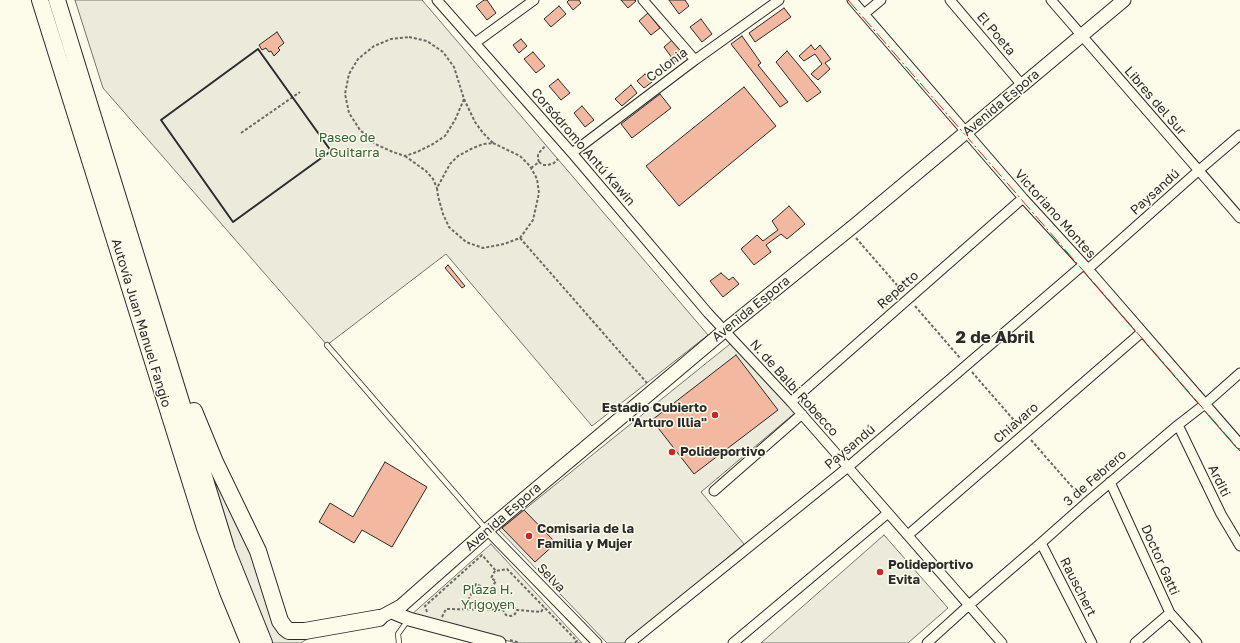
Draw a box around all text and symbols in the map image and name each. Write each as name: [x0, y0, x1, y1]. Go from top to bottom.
street label: El Poeta: [973, 9, 1019, 59]
street label: Colonia: [643, 45, 691, 85]
street label: Libres del Sur: [1121, 64, 1189, 138]
street label: Avenida Espora: [959, 66, 1043, 140]
street label: Corsódromo Antú Kawin: [528, 85, 638, 209]
park label: Paseo de la Guitarra: [314, 130, 380, 161]
street label: Paysandú: [1127, 166, 1183, 218]
street label: Victoriano Montes: [1011, 167, 1099, 261]
street label: Autovía Juan Manuel Fangio: [108, 237, 174, 409]
street label: Repetto: [874, 268, 922, 312]
street label: Avenida Espora: [709, 273, 793, 345]
district label: 2 de Abril: [956, 328, 1034, 348]
street label: N. de Balbi Robecco: [746, 336, 842, 440]
street label: Chiavaro: [990, 399, 1042, 447]
place label: Estadio Cubierto "Arturo Illia": [602, 400, 707, 431]
marker: Estadio Cubierto "Arturo Illia": [710, 410, 720, 420]
street label: Paysandú: [822, 421, 878, 473]
place label: Polideportivo: [680, 444, 765, 460]
marker: Polideportivo: [667, 447, 677, 457]
street label: 3 de Febrero: [1060, 447, 1130, 509]
street label: Arditi: [1205, 462, 1233, 500]
street label: Avenida Espora: [462, 480, 544, 554]
place label: Comisaria de la Familia y Mujer: [537, 521, 634, 552]
street label: Doctor Gatti: [1138, 522, 1182, 598]
marker: Comisaria de la Familia y Mujer: [524, 531, 534, 541]
street label: Rauschert: [1057, 555, 1099, 619]
place label: Polideportivo Evita: [888, 557, 973, 588]
street label: Selva: [534, 560, 568, 596]
marker: Polideportivo Evita: [875, 567, 885, 577]
park label: Plaza H. Yrigoyen: [461, 582, 515, 613]

